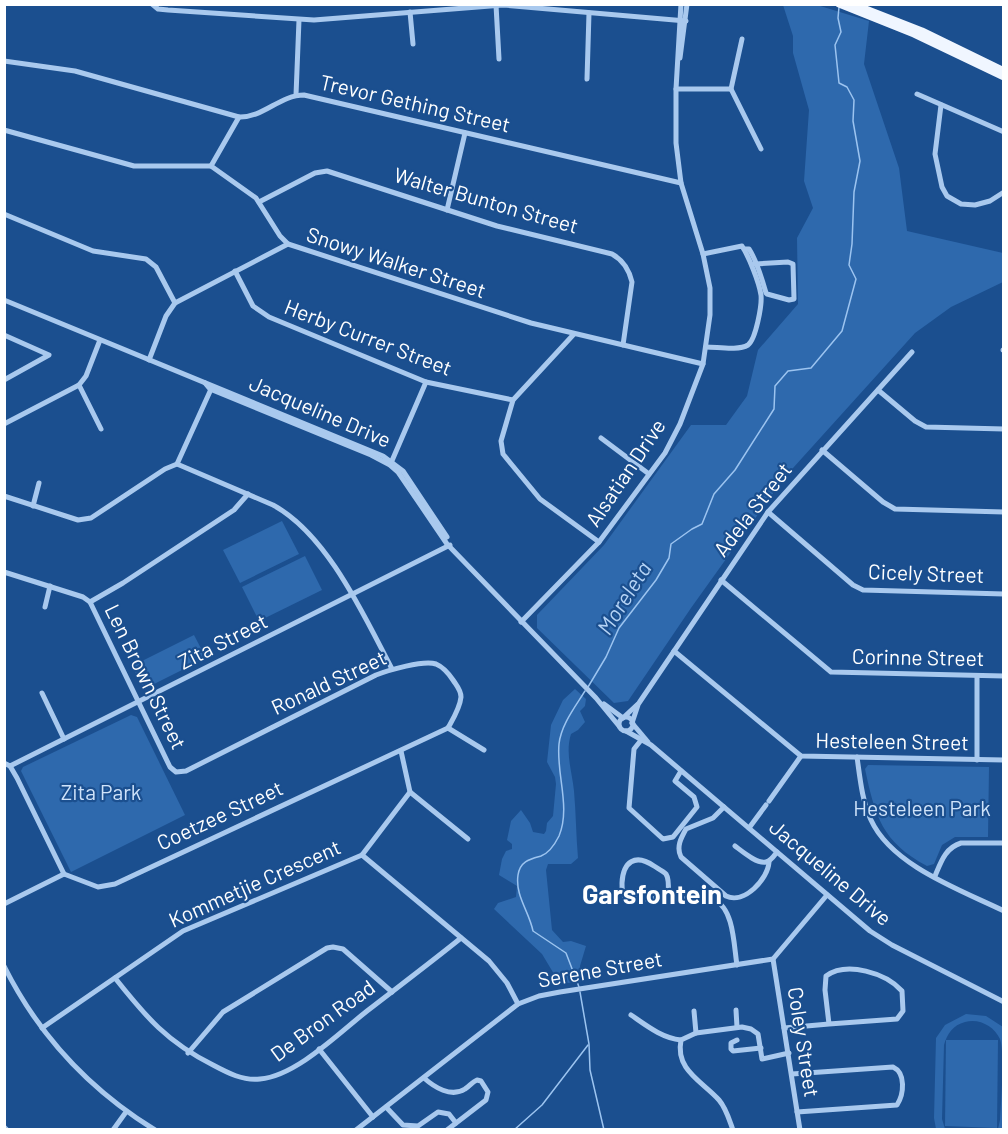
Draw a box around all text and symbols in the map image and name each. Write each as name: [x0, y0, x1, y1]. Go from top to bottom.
street label: Trevor Gething Street: [318, 68, 513, 137]
street label: Walter Bunton Street: [391, 161, 581, 238]
street label: Snowy Walker Street: [304, 221, 489, 302]
street label: Herby Currer Street: [281, 293, 456, 380]
street label: Jacqueline Drive: [246, 370, 395, 452]
street label: Alsatian Drive: [580, 414, 670, 531]
street label: Adela Street: [707, 457, 796, 561]
water label: Moreleta: [591, 556, 656, 639]
street label: Cicely Street: [868, 558, 985, 587]
street label: Len Brown Street: [100, 600, 192, 753]
street label: Zita Street: [174, 608, 271, 674]
street label: Corinne Street: [852, 643, 984, 670]
street label: Ronald Street: [267, 644, 390, 719]
street label: Hesteleen Street: [815, 727, 969, 754]
street label: Coetzee Street: [152, 775, 286, 855]
park label: Zita Park: [61, 779, 141, 804]
park label: Hesteleen Park: [853, 795, 991, 820]
street label: Jacqueline Drive: [765, 814, 897, 930]
street label: Kommetjie Crescent: [165, 833, 344, 932]
district label: Garsfontein: [582, 877, 722, 909]
street label: Serene Street: [535, 945, 664, 992]
street label: De Bron Road: [265, 974, 379, 1066]
street label: Coley Street: [783, 985, 826, 1099]

